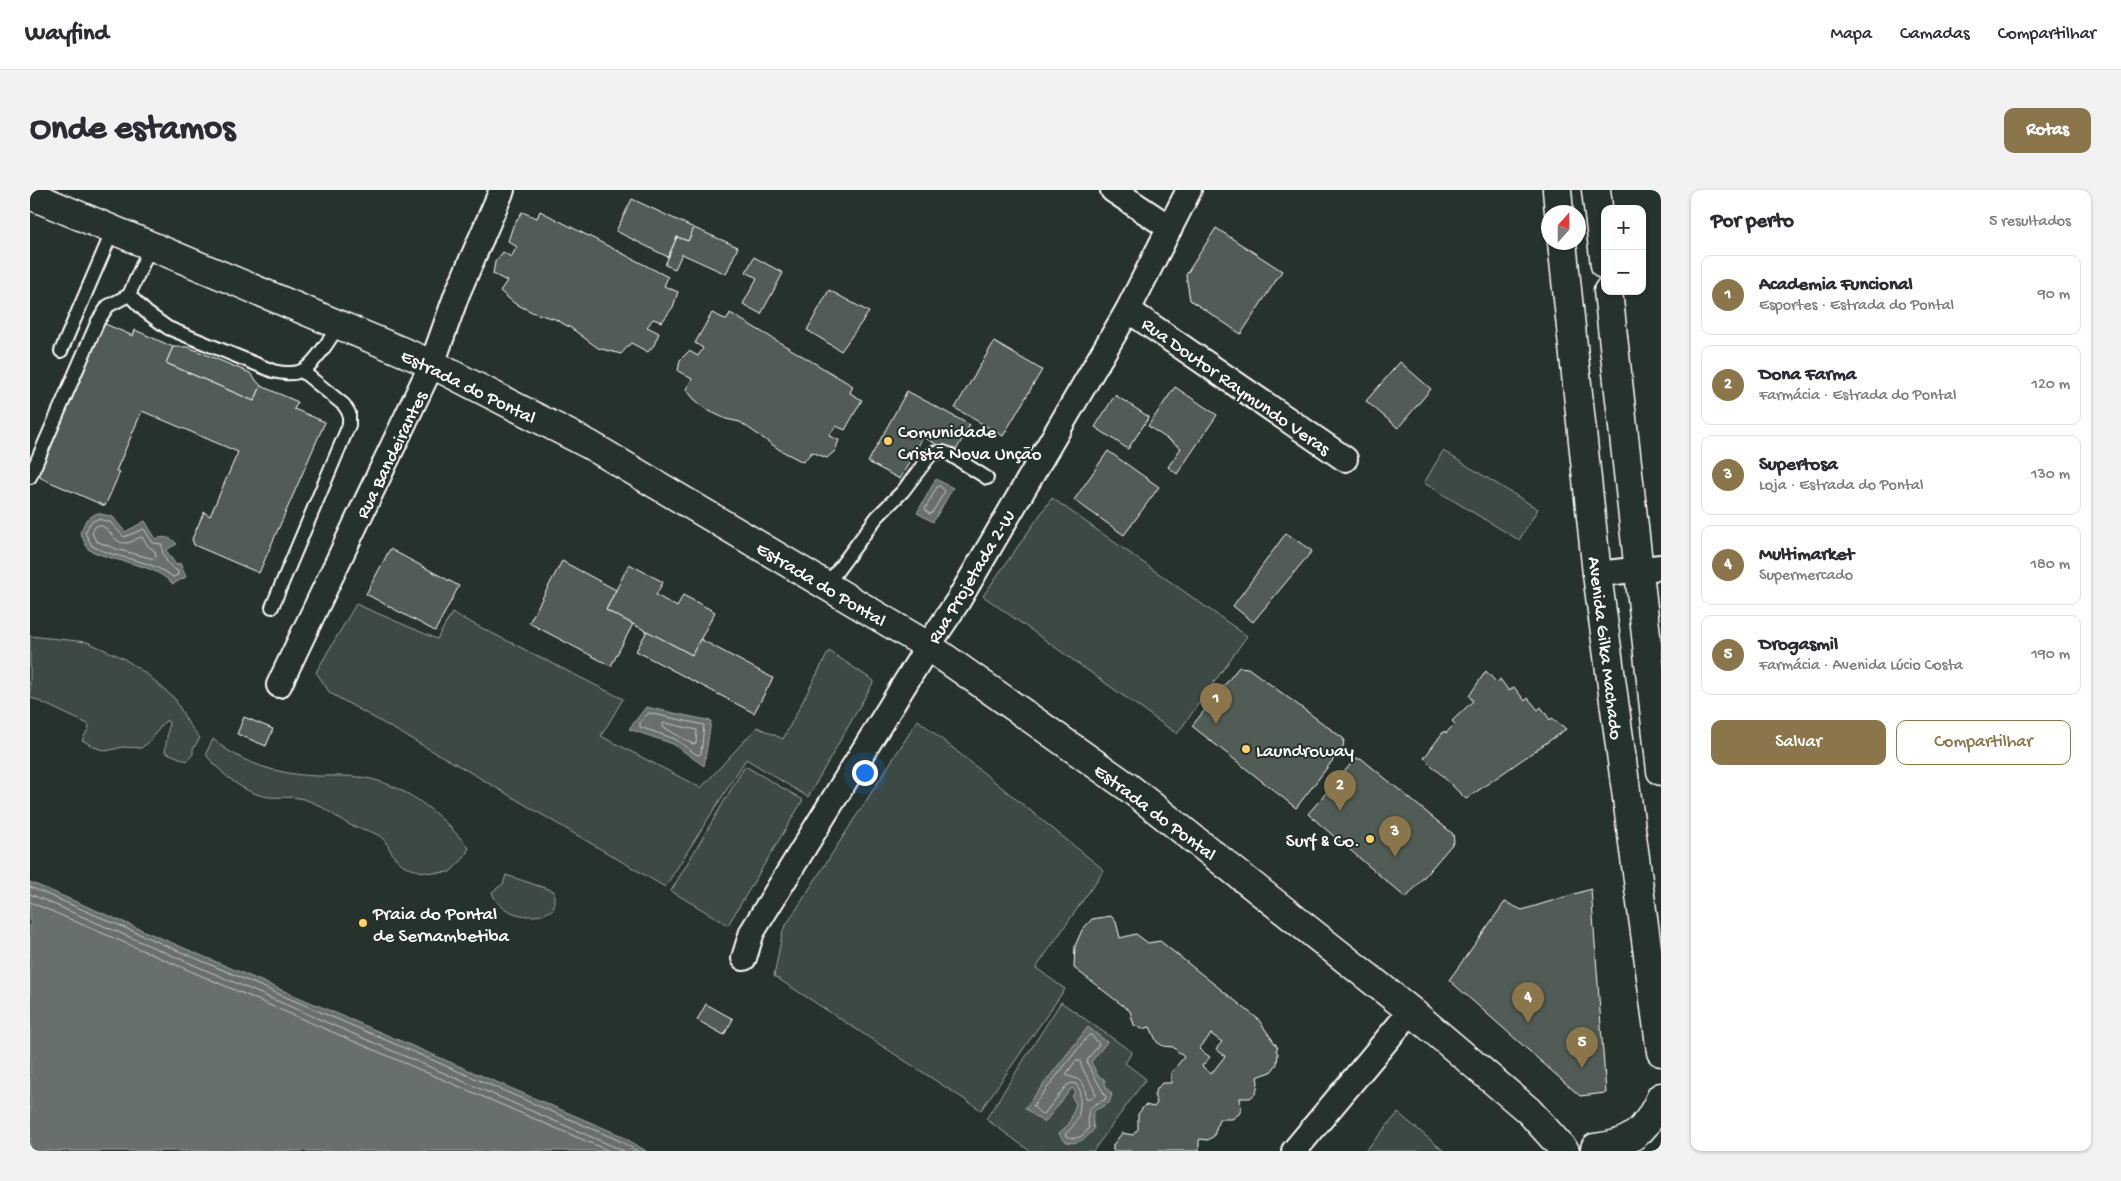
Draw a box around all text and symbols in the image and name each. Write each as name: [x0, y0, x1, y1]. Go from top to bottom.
text: Wayfind: [25, 20, 109, 49]
text: Mapa: [1831, 24, 1872, 45]
text: Camadas: [1900, 24, 1970, 45]
text: Compartilhar: [1998, 24, 2096, 45]
button: Rotas: [2004, 108, 2091, 153]
text: Onde estamos: [30, 110, 235, 151]
north arrow: [1541, 205, 1586, 250]
map controls: [1601, 205, 1646, 295]
button: +: [1601, 205, 1646, 250]
text: Por perto: [1711, 210, 1794, 235]
text: 5 resultados: [1989, 213, 2071, 232]
button: −: [1601, 250, 1646, 295]
text: Academia Funcional: [1759, 274, 1913, 297]
text: 1: [1725, 286, 1731, 305]
text: 90 m: [2038, 286, 2070, 305]
text: Esportes · Estrada do Pontal: [1759, 297, 1954, 316]
street label: Rua Doutor Raymundo Veras: [1136, 314, 1335, 462]
street label: Estrada do Pontal: [396, 346, 539, 431]
text: Dona Farma: [1759, 364, 1856, 387]
text: 2: [1724, 376, 1732, 395]
text: 120 m: [2031, 376, 2070, 395]
street label: Rua Bandeirantes: [352, 387, 434, 523]
text: Farmácia · Estrada do Pontal: [1759, 387, 1957, 406]
place label: Comunidade Cristã Nova Unção: [898, 422, 1042, 467]
marker: Comunidade Cristã Nova Unção: [882, 435, 894, 447]
text: Supertosa: [1759, 454, 1838, 477]
text: 3: [1724, 466, 1732, 485]
text: 130 m: [2031, 466, 2070, 485]
text: Loja · Estrada do Pontal: [1759, 477, 1923, 496]
street label: Rua Projetada 2-W: [924, 507, 1022, 649]
street label: Estrada do Pontal: [751, 538, 889, 634]
text: Multimarket: [1759, 544, 1854, 567]
street label: Avenida Gilka Machado: [1581, 555, 1626, 742]
text: 4: [1724, 556, 1732, 575]
text: 180 m: [2031, 556, 2070, 575]
text: Supermercado: [1759, 567, 1853, 586]
text: Drogasmil: [1759, 634, 1838, 657]
text: 5: [1724, 646, 1732, 665]
text: 190 m: [2031, 646, 2070, 665]
text: Farmácia · Avenida Lúcio Costa: [1759, 657, 1963, 676]
pin: 1: [1200, 683, 1232, 724]
button: Salvar: [1711, 720, 1886, 765]
button: Compartilhar: [1896, 720, 2071, 765]
place label: Laundroway: [1256, 741, 1354, 764]
marker: Laundroway: [1240, 743, 1252, 755]
your location: [852, 760, 878, 786]
street label: Estrada do Pontal: [1088, 760, 1220, 867]
pin: 2: [1324, 770, 1356, 811]
pin: 3: [1379, 816, 1411, 857]
place label: Surf & Co.: [1286, 831, 1360, 854]
marker: Surf & Co.: [1364, 833, 1376, 845]
place label: Praia do Pontal de Sernambetiba: [372, 904, 511, 949]
marker: Praia do Pontal de Sernambetiba: [357, 917, 369, 929]
pin: 4: [1512, 982, 1544, 1023]
pin: 5: [1566, 1027, 1598, 1068]

